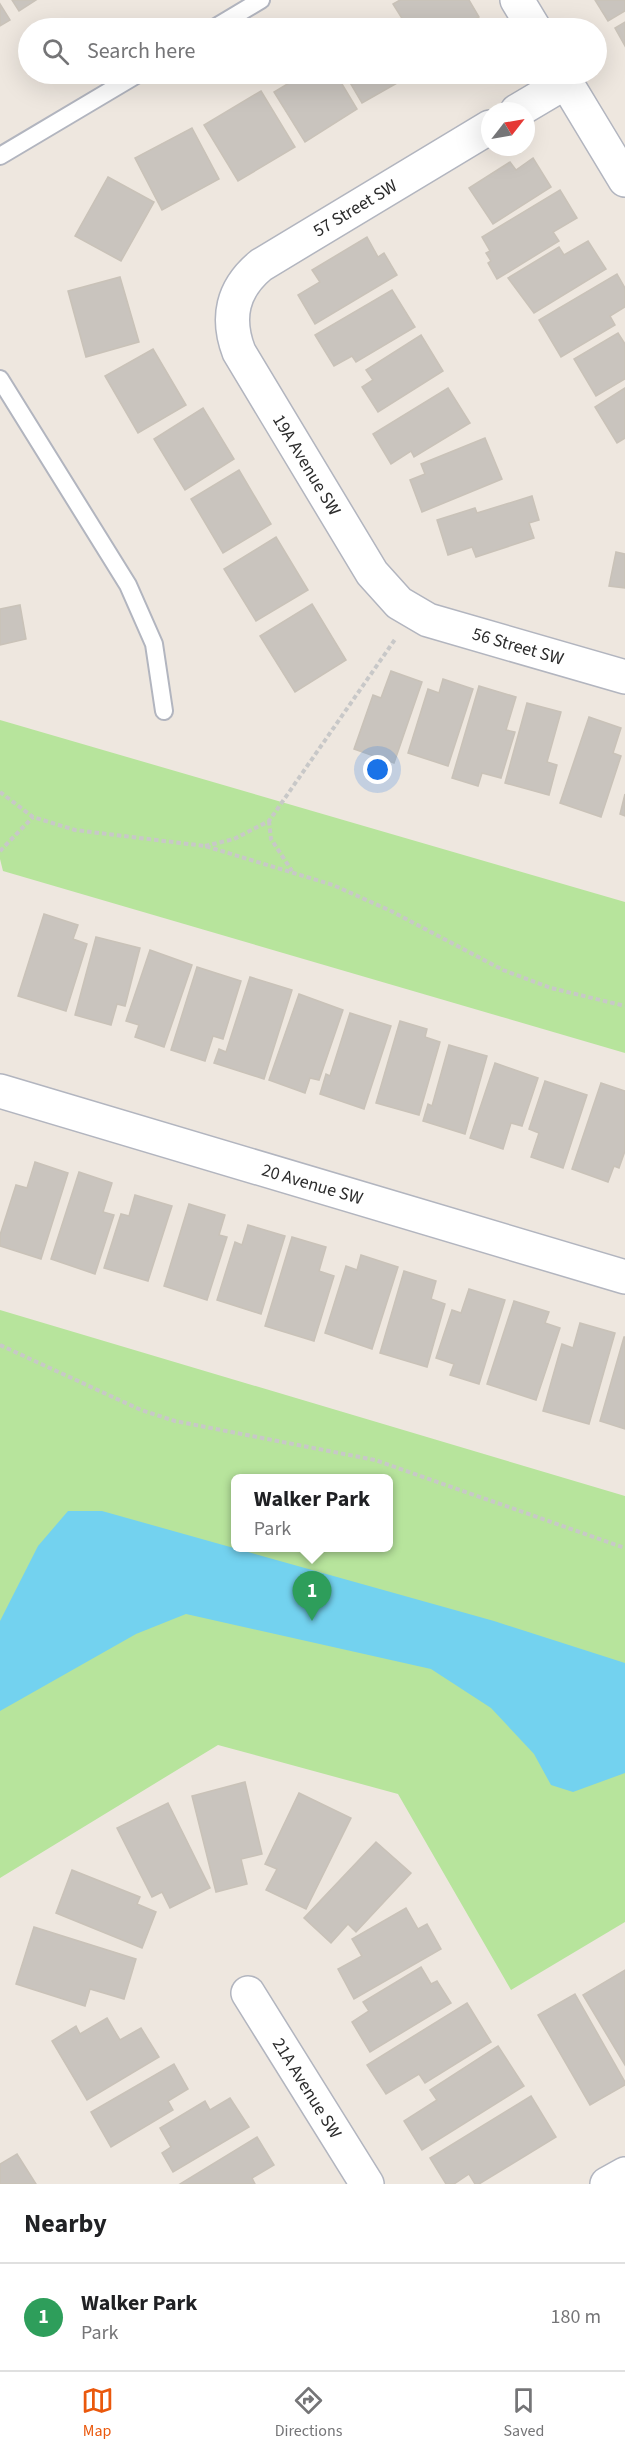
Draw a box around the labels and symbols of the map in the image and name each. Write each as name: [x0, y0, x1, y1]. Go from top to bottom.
north arrow: [481, 102, 535, 156]
street label: 57 Street SW: [309, 174, 402, 243]
street label: 19A Avenue SW: [266, 410, 347, 521]
street label: 56 Street SW: [469, 621, 567, 672]
your location: [363, 755, 392, 784]
street label: 20 Avenue SW: [259, 1158, 366, 1211]
pin: 1: [292, 1572, 332, 1621]
street label: 21A Avenue SW: [266, 2033, 348, 2143]

